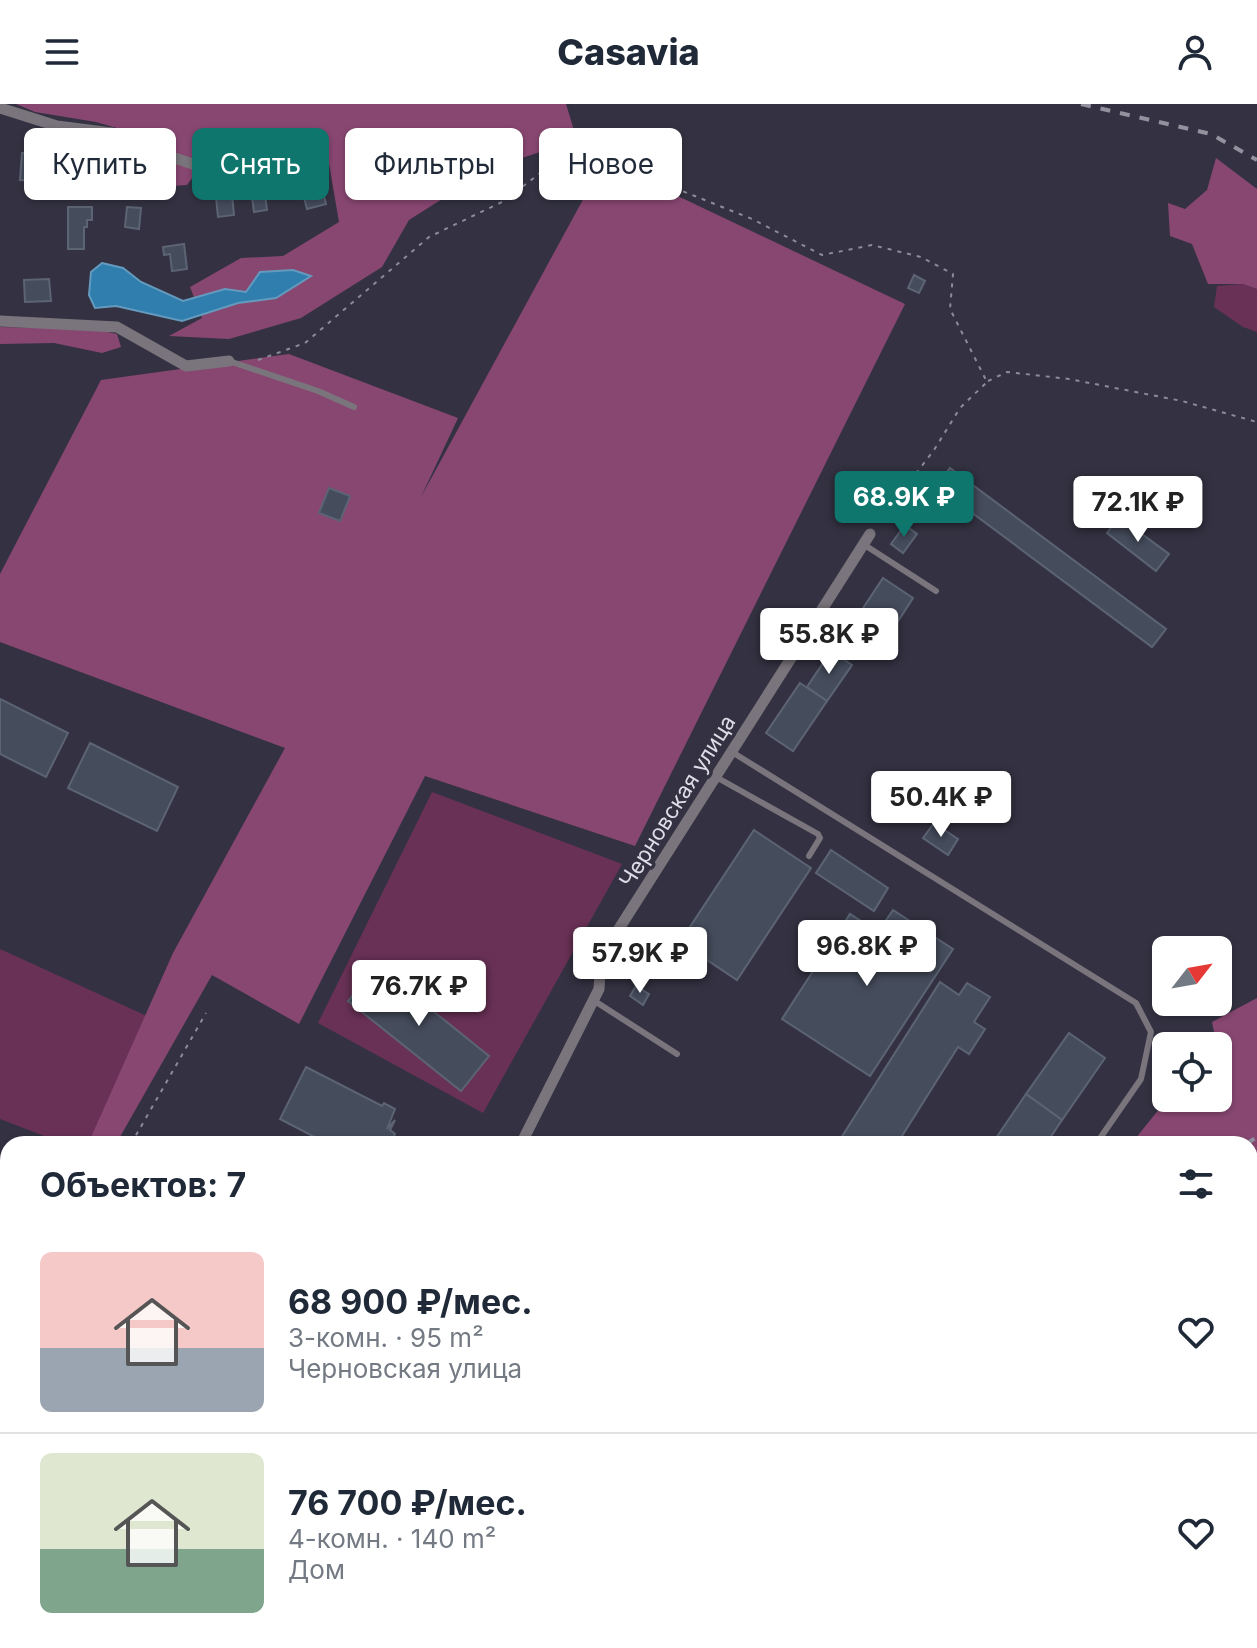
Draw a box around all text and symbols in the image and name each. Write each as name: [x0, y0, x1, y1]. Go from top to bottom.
icon: menu: [40, 30, 84, 74]
text: Casavia: [557, 30, 700, 74]
icon: person: [1173, 30, 1217, 74]
chip: Купить: [24, 128, 176, 200]
chip: Снять: [192, 128, 329, 200]
chip: Фильтры: [345, 128, 523, 200]
chip: Новое: [539, 128, 682, 200]
pin: 68.9K ₽: [830, 471, 978, 539]
pin: 72.1K ₽: [1064, 476, 1212, 544]
text: 68.9K ₽: [853, 481, 955, 512]
text: 72.1K ₽: [1091, 486, 1185, 517]
pin: 55.8K ₽: [755, 608, 903, 676]
text: 55.8K ₽: [778, 618, 880, 649]
street label: Черновская улица: [613, 710, 741, 892]
pin: 50.4K ₽: [867, 771, 1015, 839]
text: 50.4K ₽: [889, 781, 993, 812]
pin: 96.8K ₽: [793, 920, 941, 988]
pin: 57.9K ₽: [566, 927, 714, 995]
text: 96.8K ₽: [816, 930, 918, 961]
north arrow: [1152, 936, 1232, 1016]
map controls: [1152, 936, 1232, 1112]
text: 57.9K ₽: [591, 937, 689, 968]
pin: 76.7K ₽: [345, 960, 493, 1028]
text: 76.7K ₽: [370, 970, 468, 1001]
button: locate: [1152, 1032, 1232, 1112]
icon: filters: [1174, 1162, 1218, 1206]
text: Объектов: 7: [40, 1164, 246, 1205]
text: 68 900 ₽/мес.: [288, 1281, 533, 1322]
icon: home: [104, 1284, 200, 1380]
icon: heart: [1174, 1310, 1218, 1354]
text: 3-комн. · 95 m²: [288, 1322, 484, 1353]
text: Черновская улица: [288, 1353, 522, 1384]
text: 76 700 ₽/мес.: [288, 1482, 527, 1523]
icon: home: [104, 1485, 200, 1581]
icon: heart: [1174, 1511, 1218, 1555]
text: 4-комн. · 140 m²: [288, 1523, 496, 1554]
text: Дом: [288, 1554, 345, 1585]

